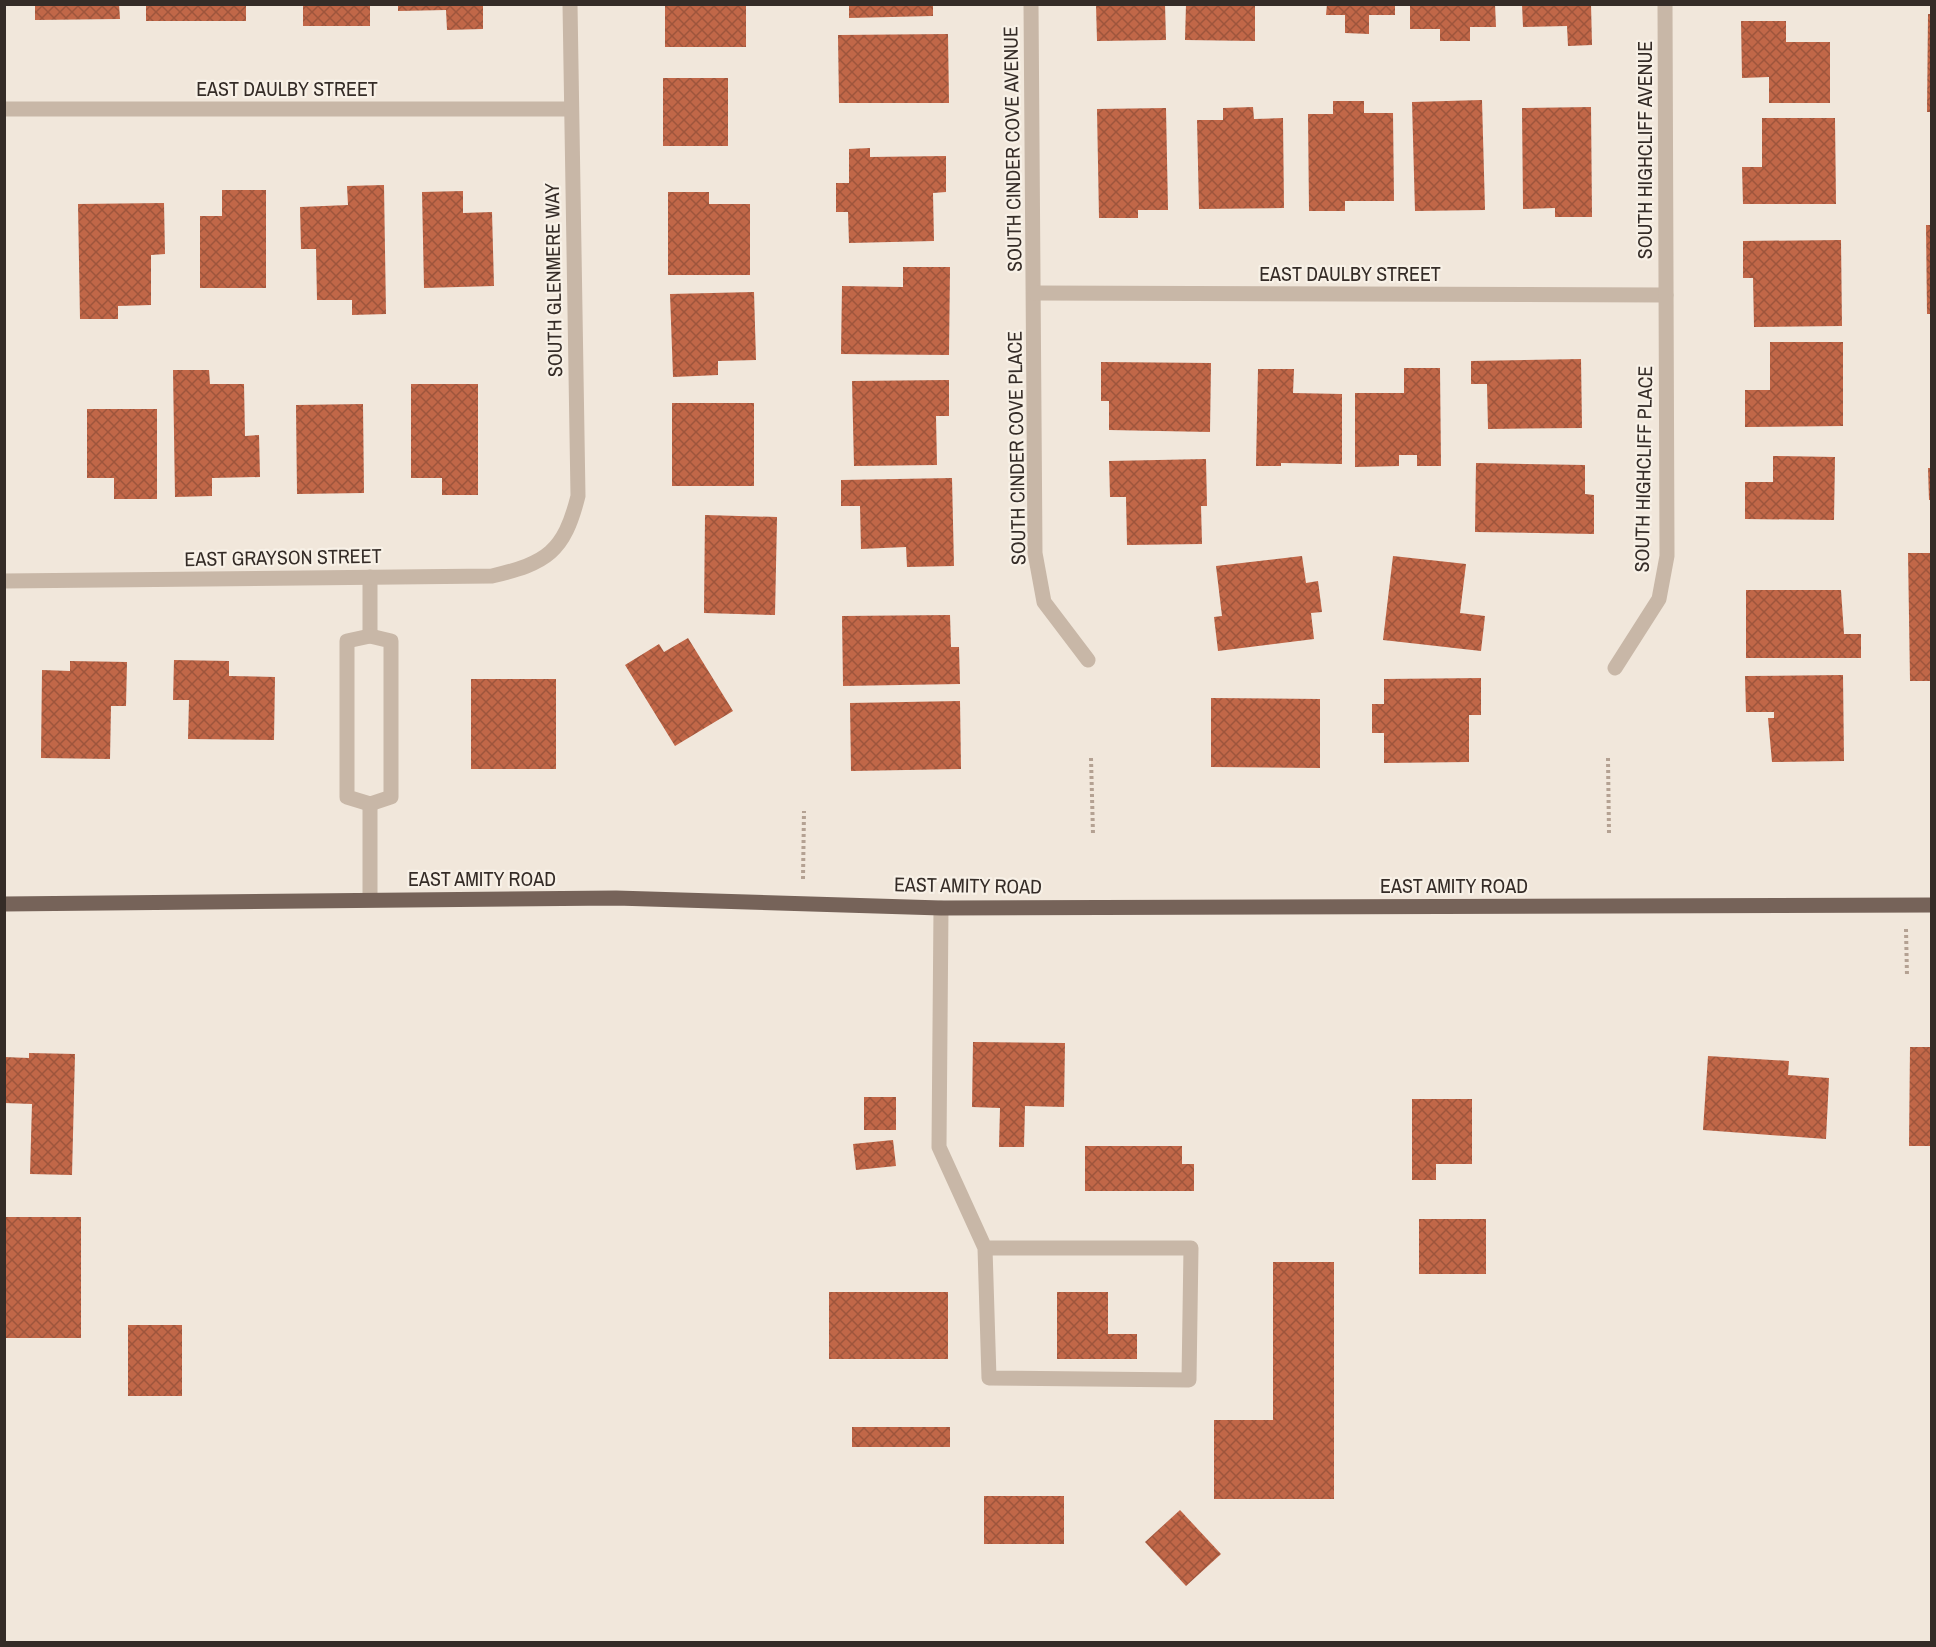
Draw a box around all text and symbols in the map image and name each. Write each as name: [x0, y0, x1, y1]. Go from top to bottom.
street label: SOUTH CINDER COVE AVENUE: [996, 26, 1028, 272]
street label: SOUTH HIGHCLIFF AVENUE: [1631, 41, 1658, 259]
street label: EAST DAULBY STREET: [196, 75, 378, 102]
street label: SOUTH GLENMERE WAY: [538, 183, 568, 377]
street label: EAST DAULBY STREET: [1259, 260, 1441, 287]
street label: SOUTH CINDER COVE PLACE: [1000, 331, 1032, 565]
street label: SOUTH HIGHCLIFF PLACE: [1628, 365, 1658, 573]
street label: EAST GRAYSON STREET: [184, 542, 382, 572]
street label: EAST AMITY ROAD: [408, 865, 556, 892]
street label: EAST AMITY ROAD: [894, 870, 1042, 900]
street label: EAST AMITY ROAD: [1380, 872, 1528, 899]

